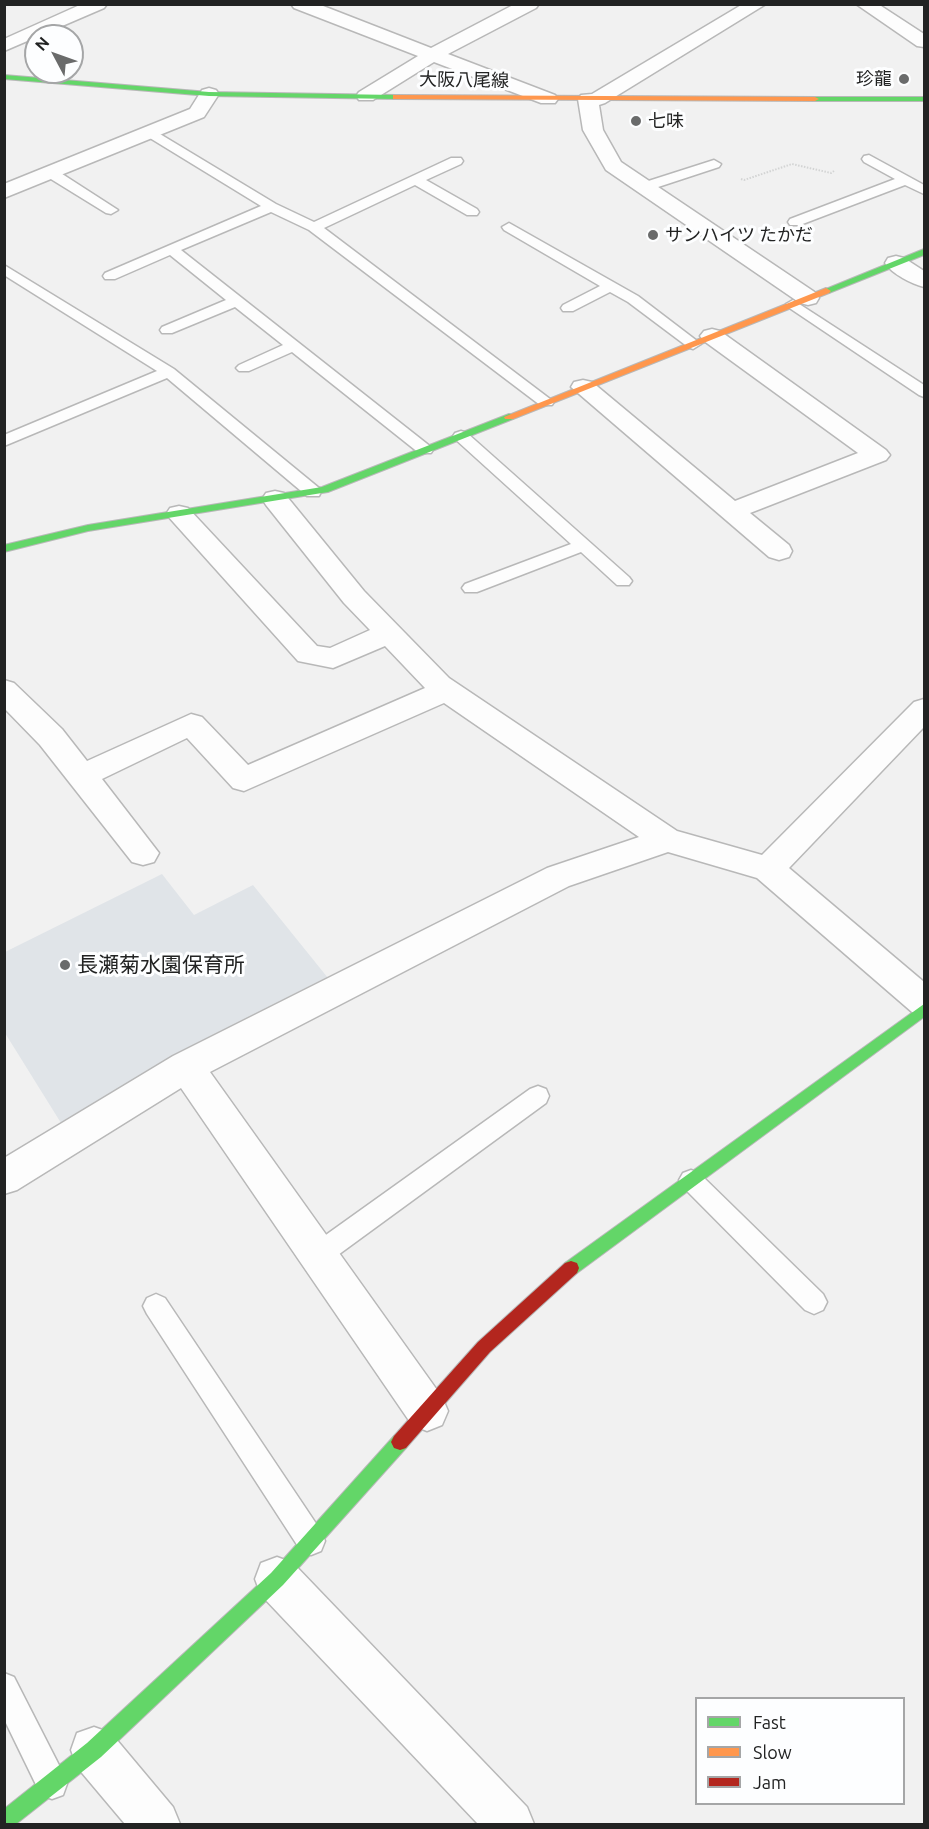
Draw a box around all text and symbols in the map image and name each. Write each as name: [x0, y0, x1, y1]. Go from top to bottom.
north arrow: [24, 24, 84, 84]
text: N: [31, 33, 53, 54]
street label: 大阪八尾線: [419, 68, 509, 92]
place label: 珍龍: [856, 68, 892, 90]
marker: 珍龍: [897, 72, 911, 86]
place label: 七味: [648, 110, 684, 132]
marker: 七味: [629, 114, 643, 128]
place label: サンハイツ たかだ: [665, 224, 813, 246]
marker: サンハイツ たかだ: [646, 228, 660, 242]
place label: 長瀬菊水園保育所: [77, 952, 245, 978]
marker: 長瀬菊水園保育所: [58, 958, 72, 972]
legend: [695, 1697, 905, 1805]
text: Fast: [753, 1712, 786, 1732]
text: Slow: [753, 1742, 792, 1762]
text: Jam: [753, 1772, 787, 1792]

